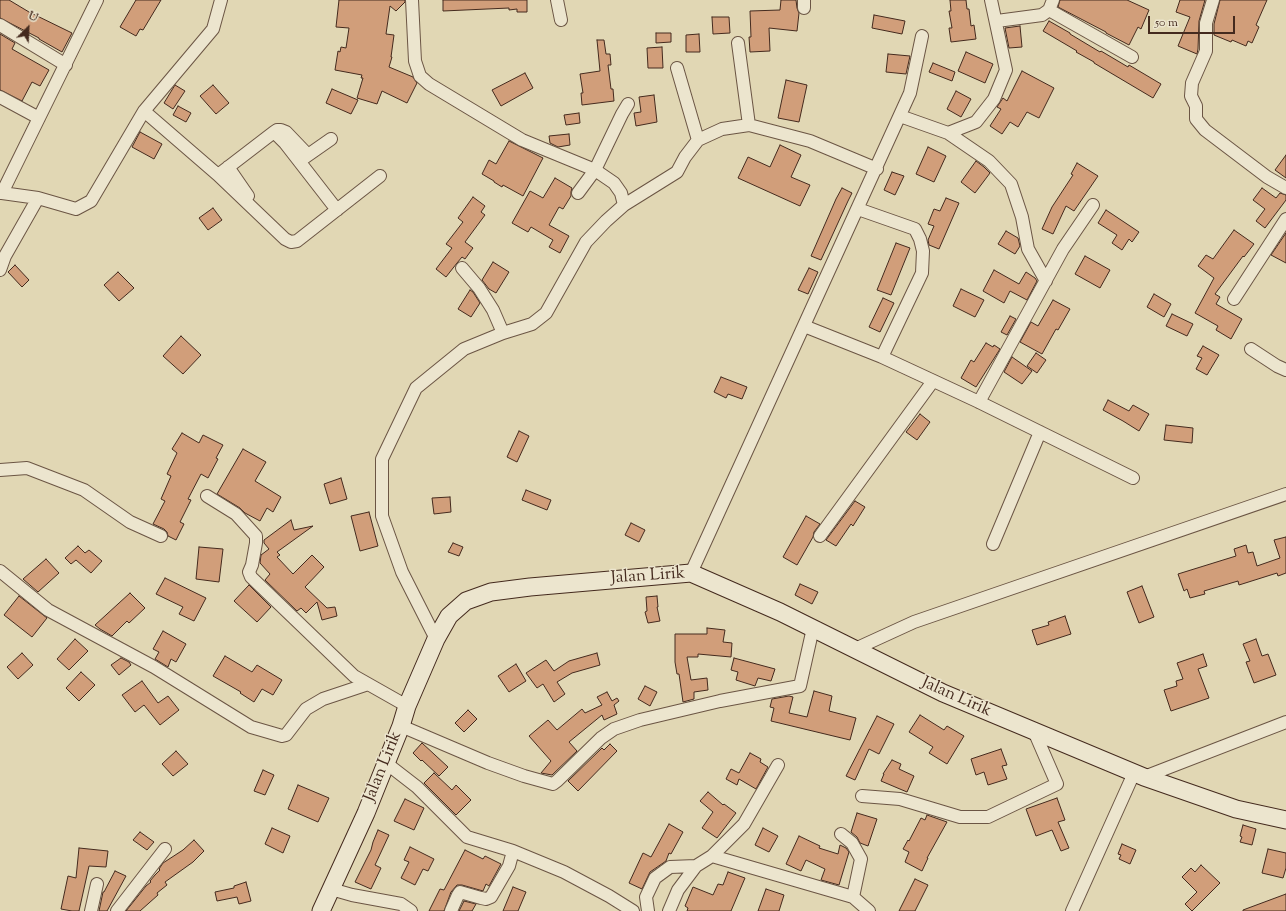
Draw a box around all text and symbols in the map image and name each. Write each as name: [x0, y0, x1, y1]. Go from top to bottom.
north arrow: [8, 8, 48, 48]
text: U: [26, 8, 40, 26]
scale bar: [1150, 8, 1237, 34]
text: 50 m: [1155, 14, 1178, 32]
street label: Jalan Lirik: [610, 564, 686, 590]
street label: Jalan Lirik: [918, 674, 994, 722]
street label: Jalan Lirik: [361, 729, 407, 805]

